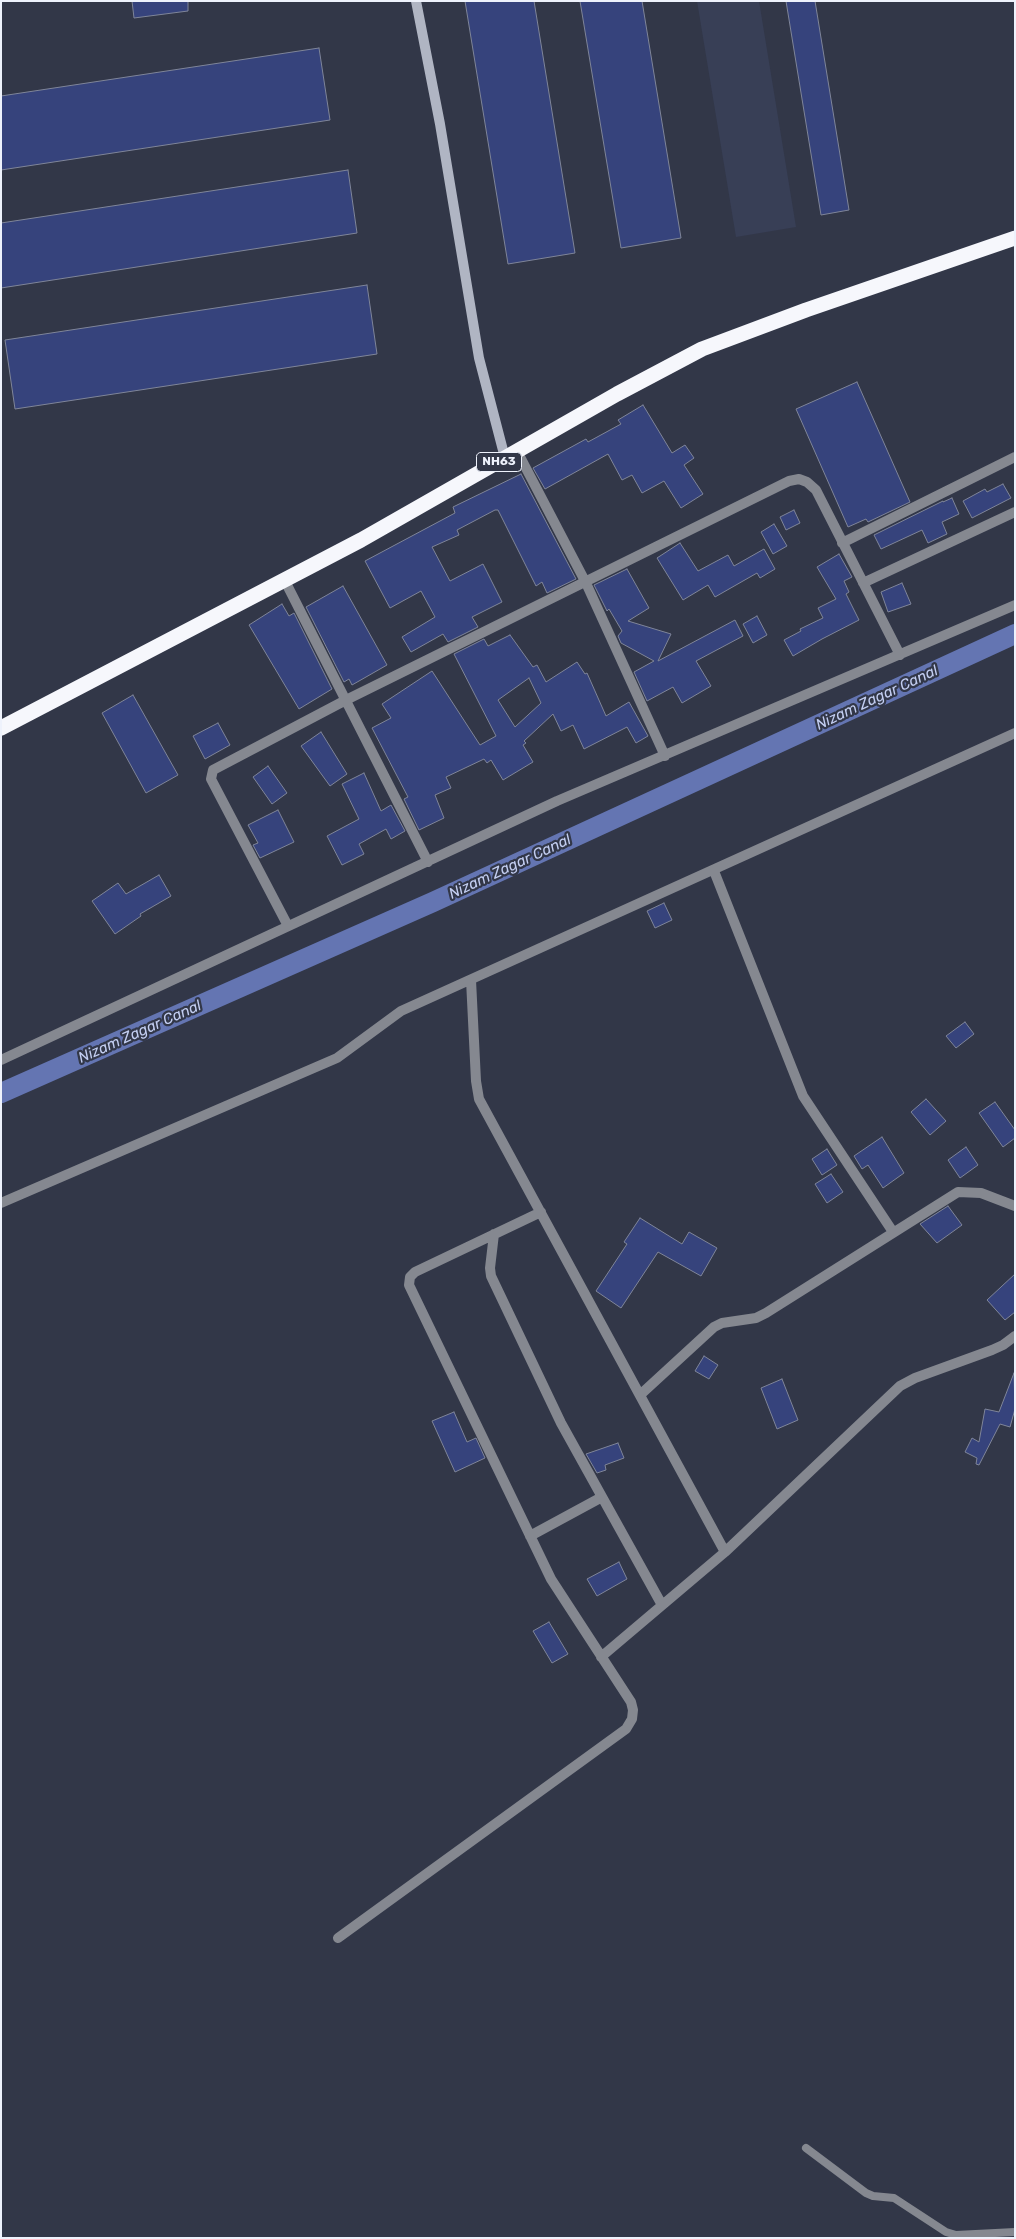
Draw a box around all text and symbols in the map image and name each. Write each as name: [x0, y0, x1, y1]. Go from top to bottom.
road number: NH63: [476, 452, 522, 472]
water label: Nizam Zagar Canal: [813, 662, 941, 734]
water label: Nizam Zagar Canal: [446, 831, 574, 903]
water label: Nizam Zagar Canal: [76, 997, 204, 1067]

